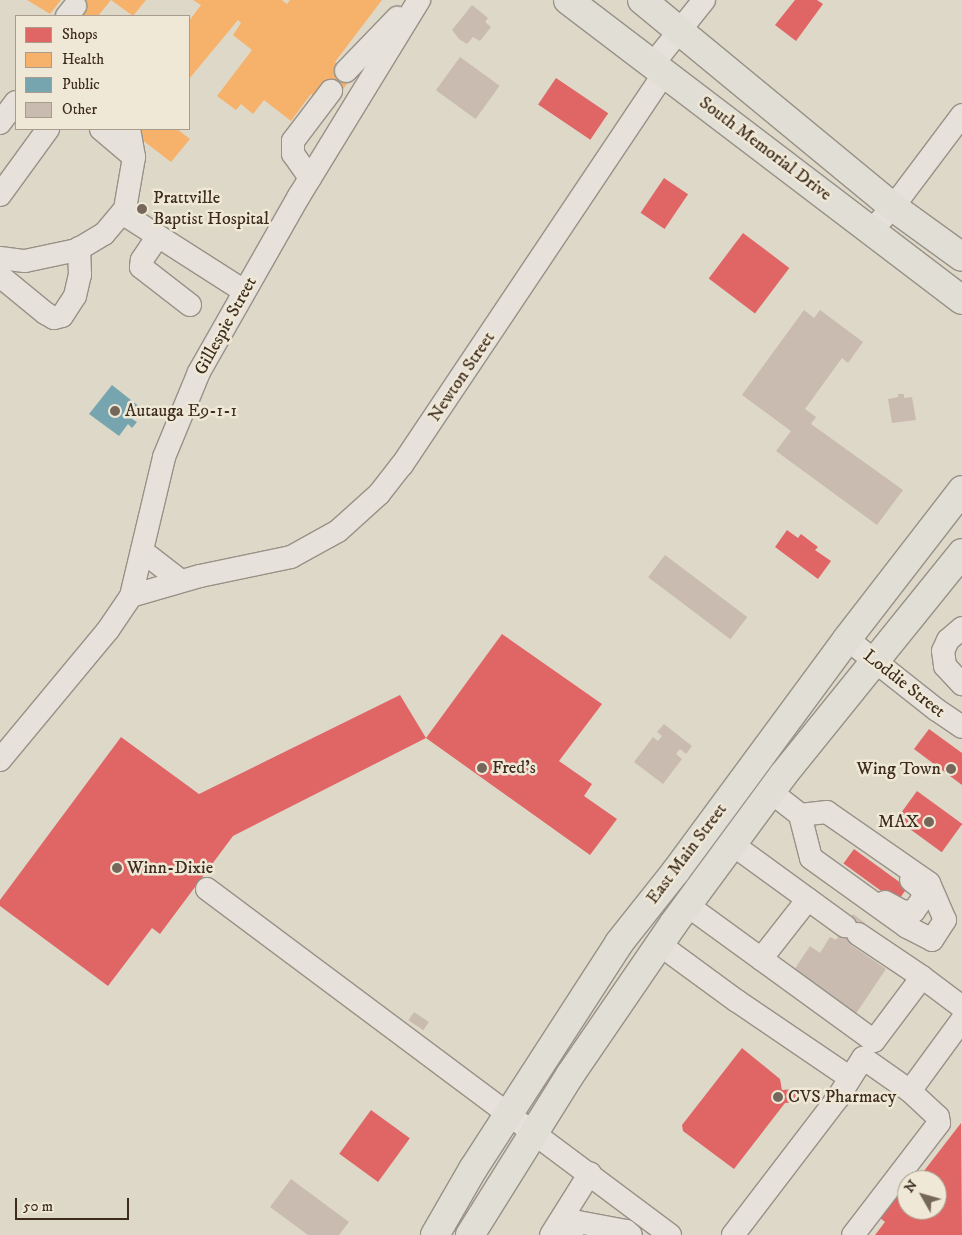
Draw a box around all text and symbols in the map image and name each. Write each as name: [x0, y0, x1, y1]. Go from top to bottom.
legend: [15, 15, 190, 130]
text: Shops: [62, 25, 98, 44]
text: Health: [62, 50, 104, 69]
text: Public: [62, 75, 100, 94]
street label: South Memorial Drive: [695, 92, 835, 206]
text: Other: [62, 100, 97, 119]
place label: Prattville Baptist Hospital: [153, 188, 269, 230]
marker: Prattville Baptist Hospital: [135, 202, 149, 216]
street label: Gillespie Street: [190, 273, 262, 379]
street label: Newton Street: [424, 328, 500, 426]
place label: Autauga E9-1-1: [125, 400, 237, 422]
marker: Autauga E9-1-1: [109, 405, 121, 417]
street label: Loddie Street: [859, 645, 949, 723]
place label: Fred's: [492, 757, 536, 779]
place label: Wing Town: [857, 758, 941, 780]
marker: Fred's: [476, 762, 488, 774]
marker: Wing Town: [945, 763, 957, 775]
street label: East Main Street: [642, 799, 732, 909]
place label: MAX: [878, 811, 919, 833]
marker: MAX: [923, 816, 935, 828]
place label: Winn-Dixie: [127, 857, 213, 879]
marker: Winn-Dixie: [111, 862, 123, 874]
place label: CVS Pharmacy: [788, 1086, 896, 1108]
marker: CVS Pharmacy: [772, 1091, 784, 1103]
north arrow: [897, 1170, 947, 1220]
text: N: [900, 1176, 922, 1196]
scale bar: [18, 1188, 131, 1220]
text: 50 m: [23, 1197, 53, 1216]

